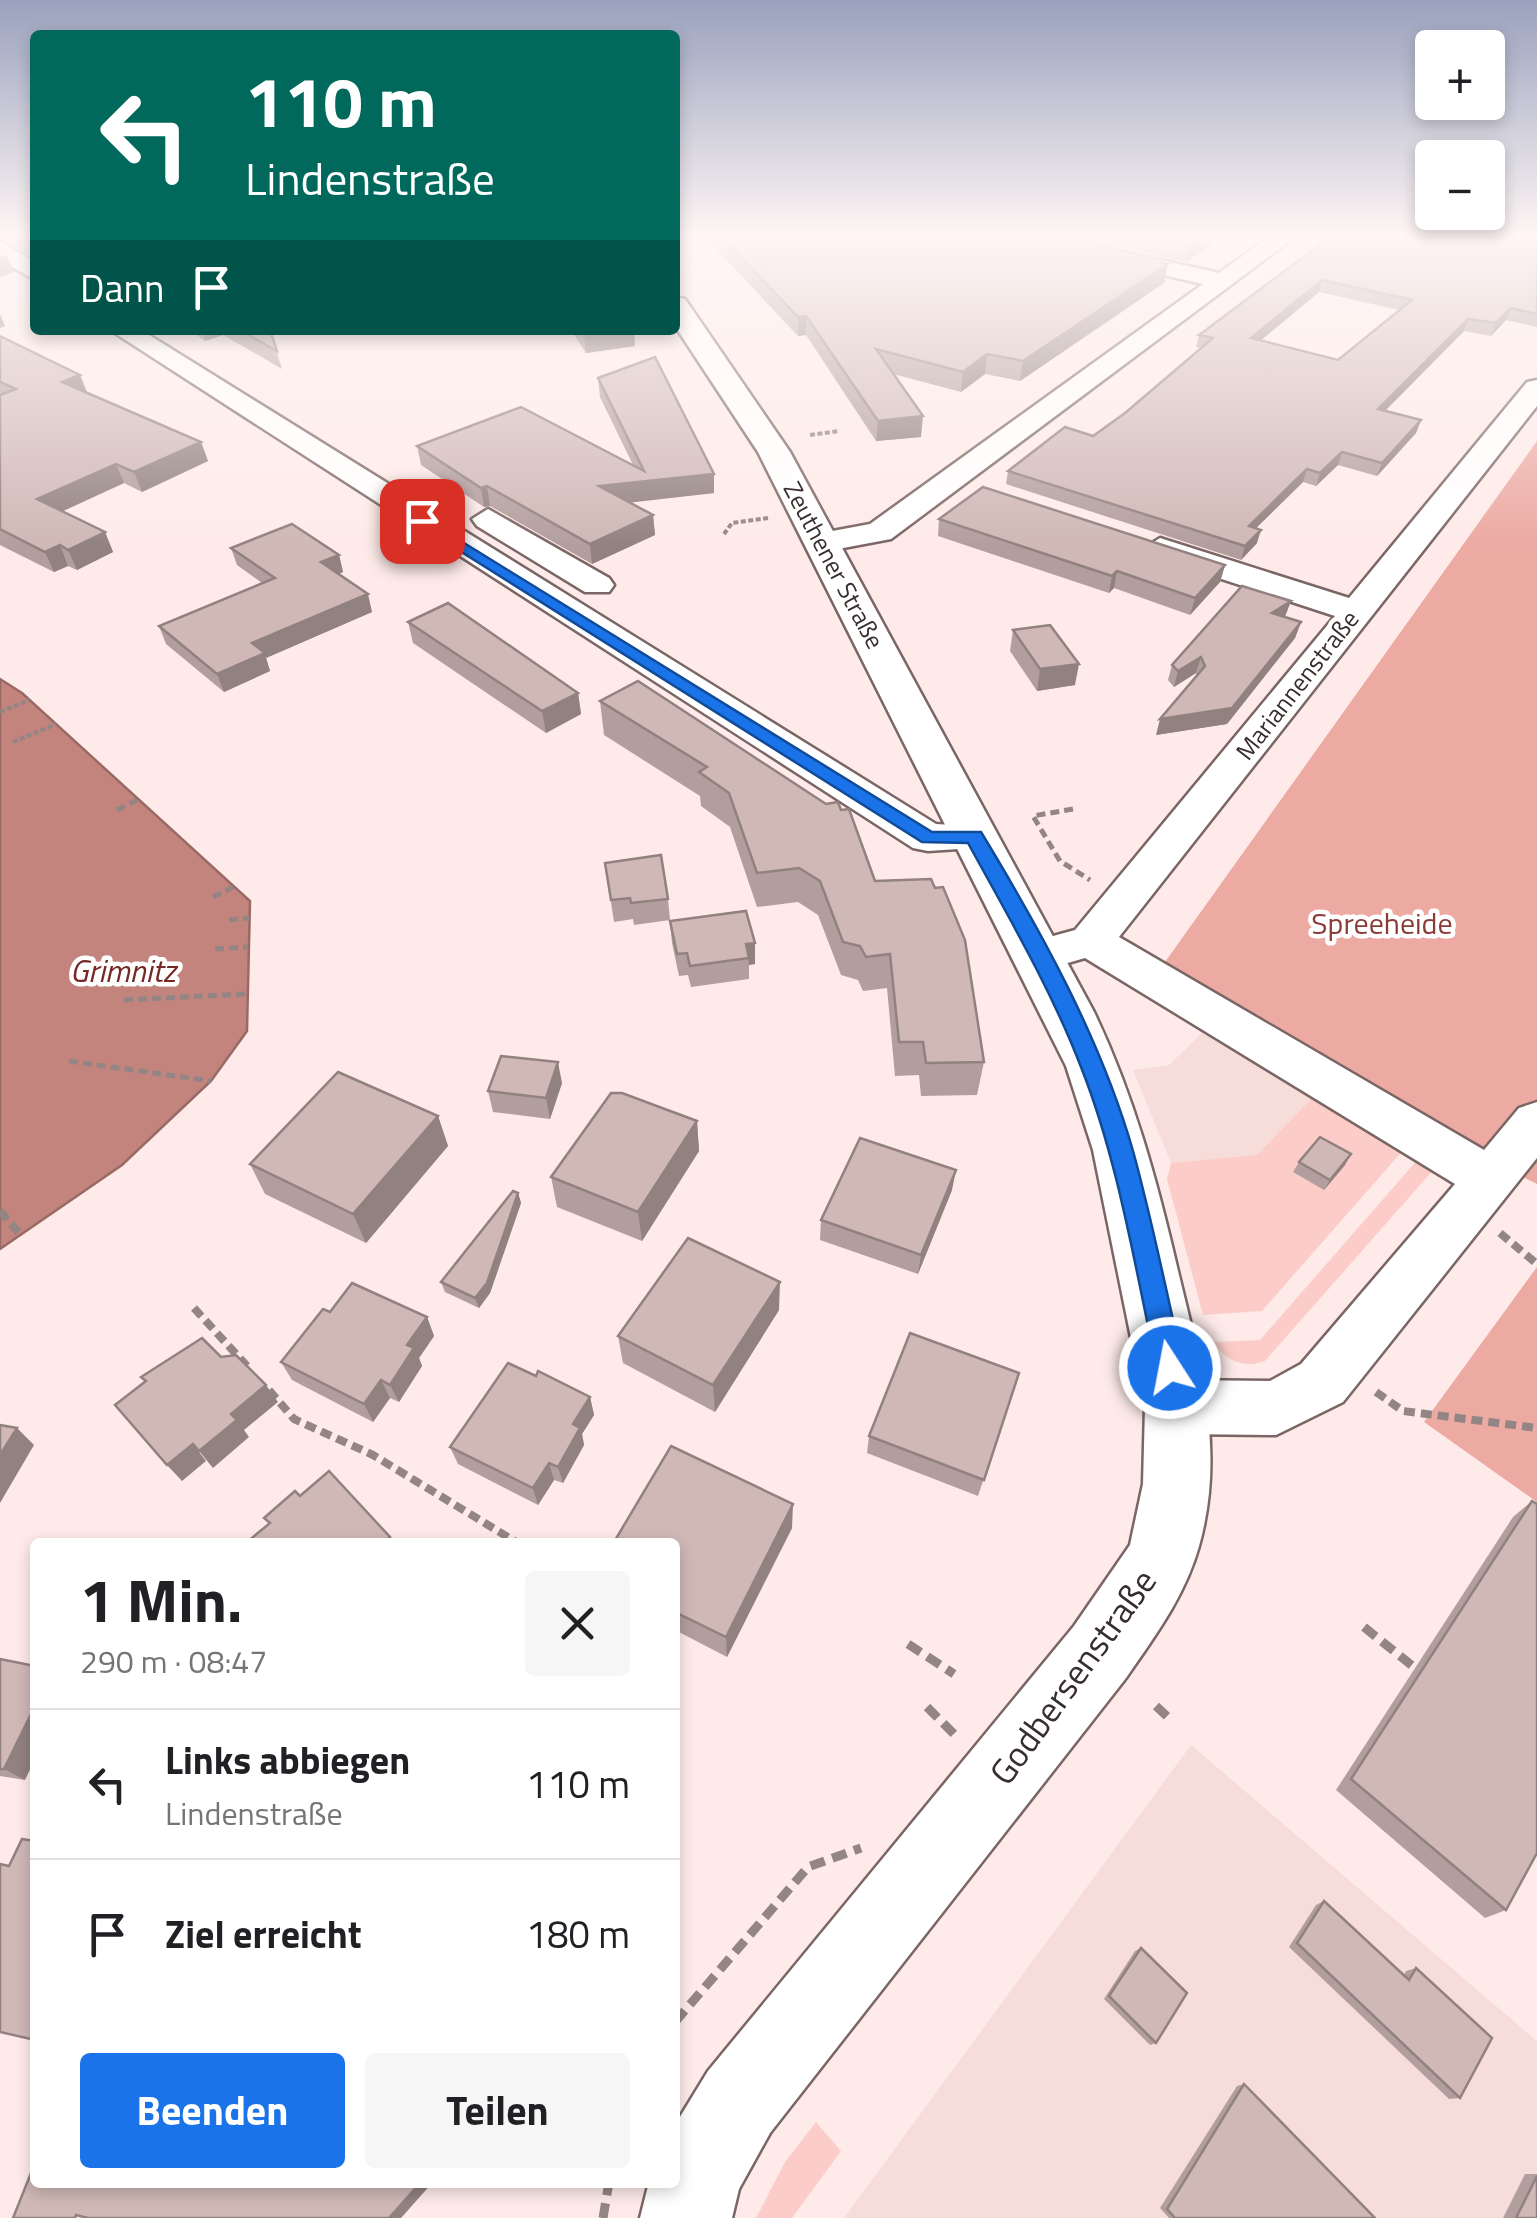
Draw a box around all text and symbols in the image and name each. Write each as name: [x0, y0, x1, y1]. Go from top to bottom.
map controls: [1415, 30, 1505, 230]
button: +: [1415, 30, 1505, 120]
text: 110 m: [245, 48, 437, 154]
icon: left: [80, 70, 210, 200]
button: −: [1415, 140, 1505, 230]
text: Lindenstraße: [245, 144, 495, 212]
text: Dann: [80, 259, 164, 317]
icon: arrive: [184, 260, 239, 315]
street label: Zeuthener Straße: [774, 475, 894, 655]
pin: [380, 479, 465, 564]
icon: arrive: [395, 494, 450, 549]
street label: Mariannenstraße: [1226, 602, 1368, 768]
park label: Spreeheide: [1311, 900, 1453, 946]
water label: Grimnitz: [70, 946, 179, 994]
position arrow: [1118, 1316, 1222, 1420]
text: 1 Min.: [80, 1554, 242, 1645]
street label: Godbersenstraße: [975, 1557, 1169, 1796]
button: close: [525, 1571, 630, 1676]
text: 290 m · 08:47: [80, 1637, 267, 1685]
text: Links abbiegen: [165, 1731, 410, 1789]
text: 110 m: [526, 1755, 630, 1813]
icon: left: [80, 1757, 135, 1812]
text: Lindenstraße: [165, 1789, 343, 1837]
text: Ziel erreicht: [165, 1905, 362, 1963]
text: 180 m: [526, 1905, 630, 1963]
icon: arrive: [80, 1907, 135, 1962]
button: Beenden: [80, 2053, 345, 2168]
button: Teilen: [365, 2053, 630, 2168]

